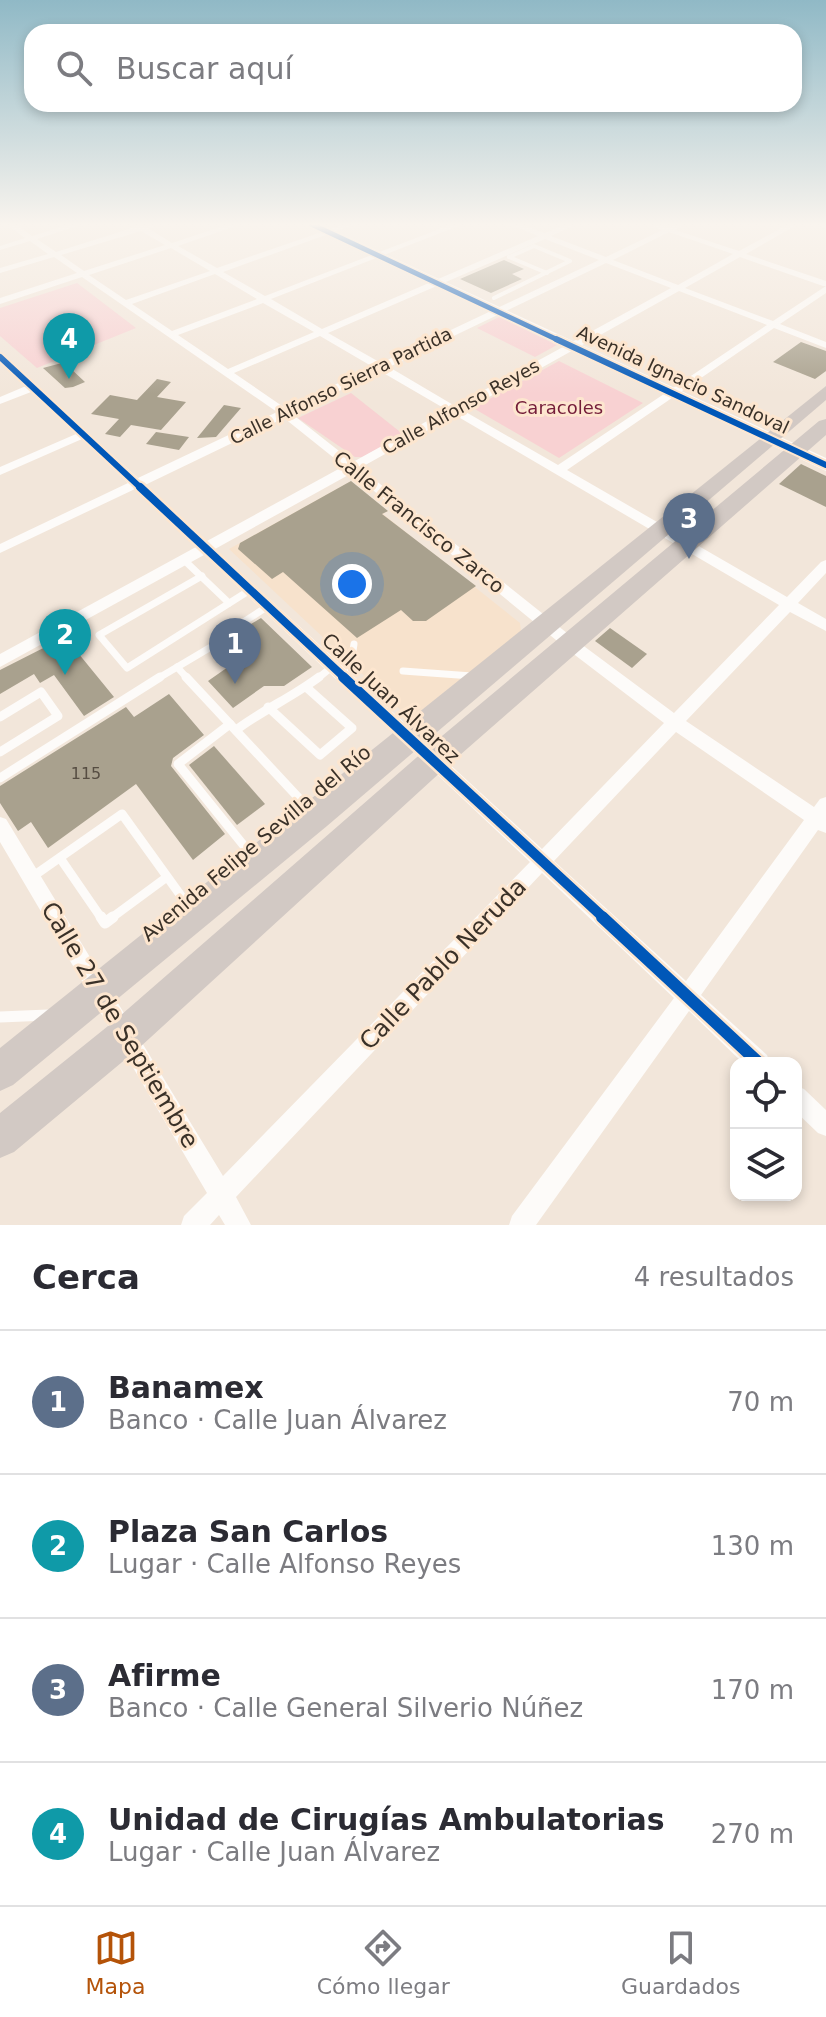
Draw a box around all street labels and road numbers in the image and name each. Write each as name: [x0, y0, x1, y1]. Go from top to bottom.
street label: Avenida Ignacio Sandoval: [574, 321, 792, 438]
street label: Calle Alfonso Sierra Partida: [226, 323, 455, 449]
street label: Calle Alfonso Reyes: [378, 355, 543, 459]
street label: Calle Francisco Zarco: [329, 446, 509, 598]
street label: Calle Juan Álvarez: [317, 628, 465, 768]
street label: Avenida Felipe Sevilla del Río: [136, 740, 376, 946]
street label: Calle Pablo Neruda: [354, 873, 532, 1055]
street label: Calle 27 de Septiembre: [35, 897, 205, 1153]

